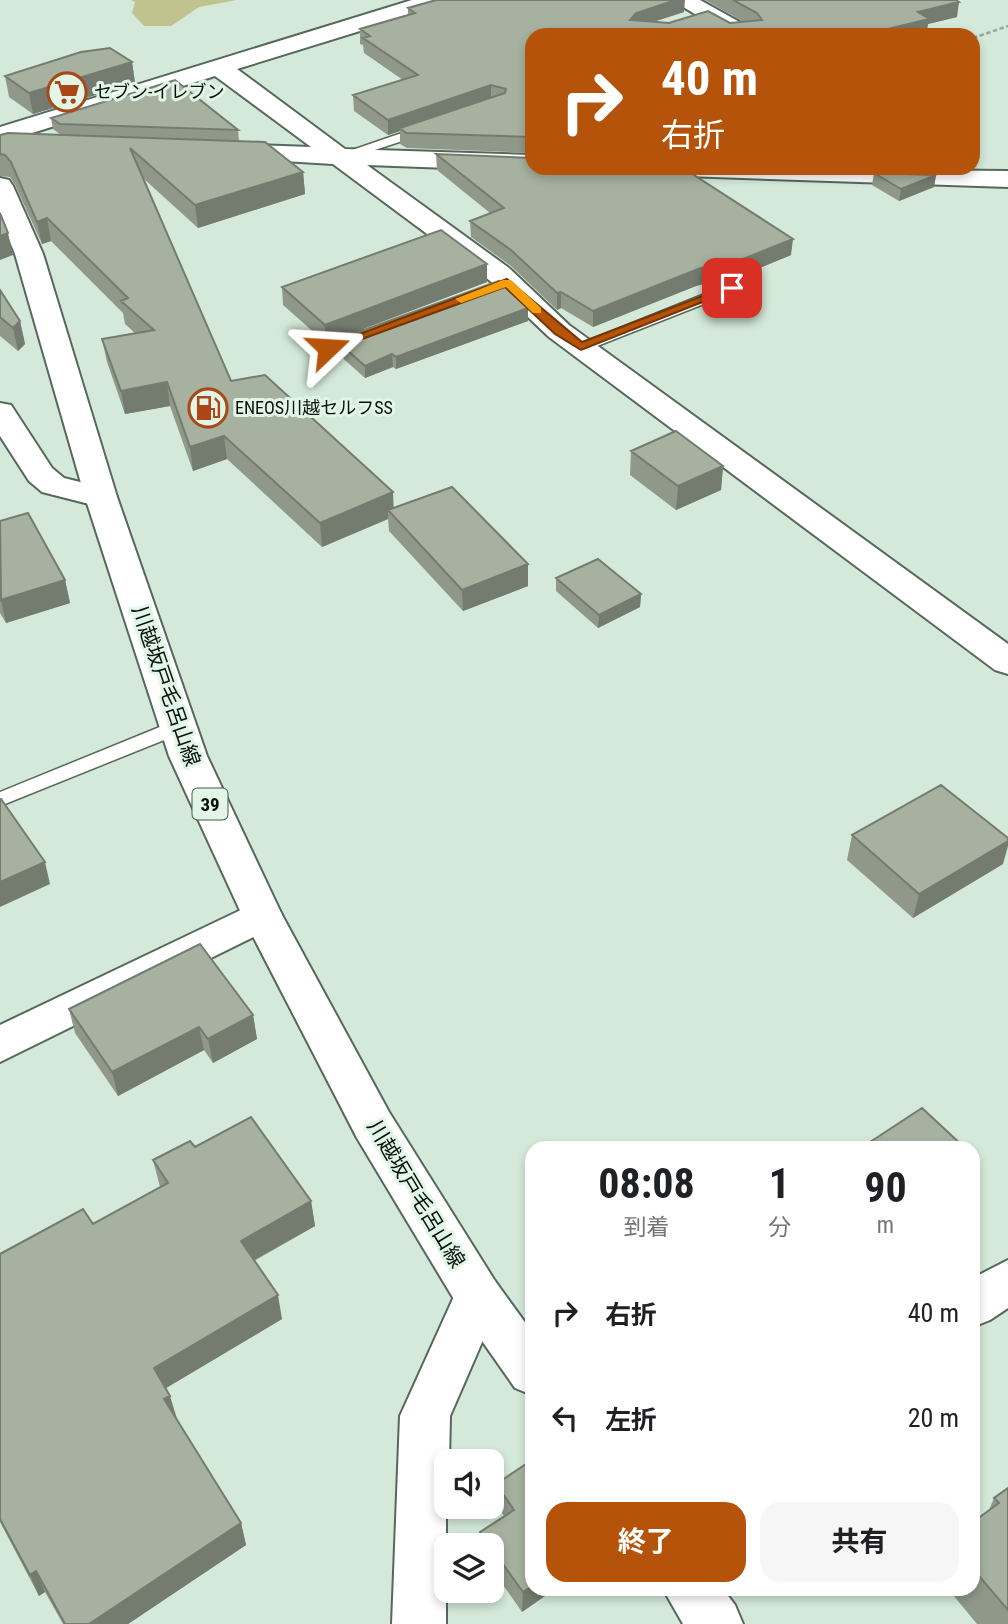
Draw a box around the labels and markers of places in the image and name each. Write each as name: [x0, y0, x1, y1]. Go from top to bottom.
supermarket icon: セブン-イレブン: [46, 71, 88, 113]
place label: セブン-イレブン: [94, 81, 224, 102]
pin: [702, 258, 762, 318]
fuel station icon: ENEOS川越セルフSS: [187, 387, 229, 429]
place label: ENEOS川越セルフSS: [235, 397, 393, 418]

